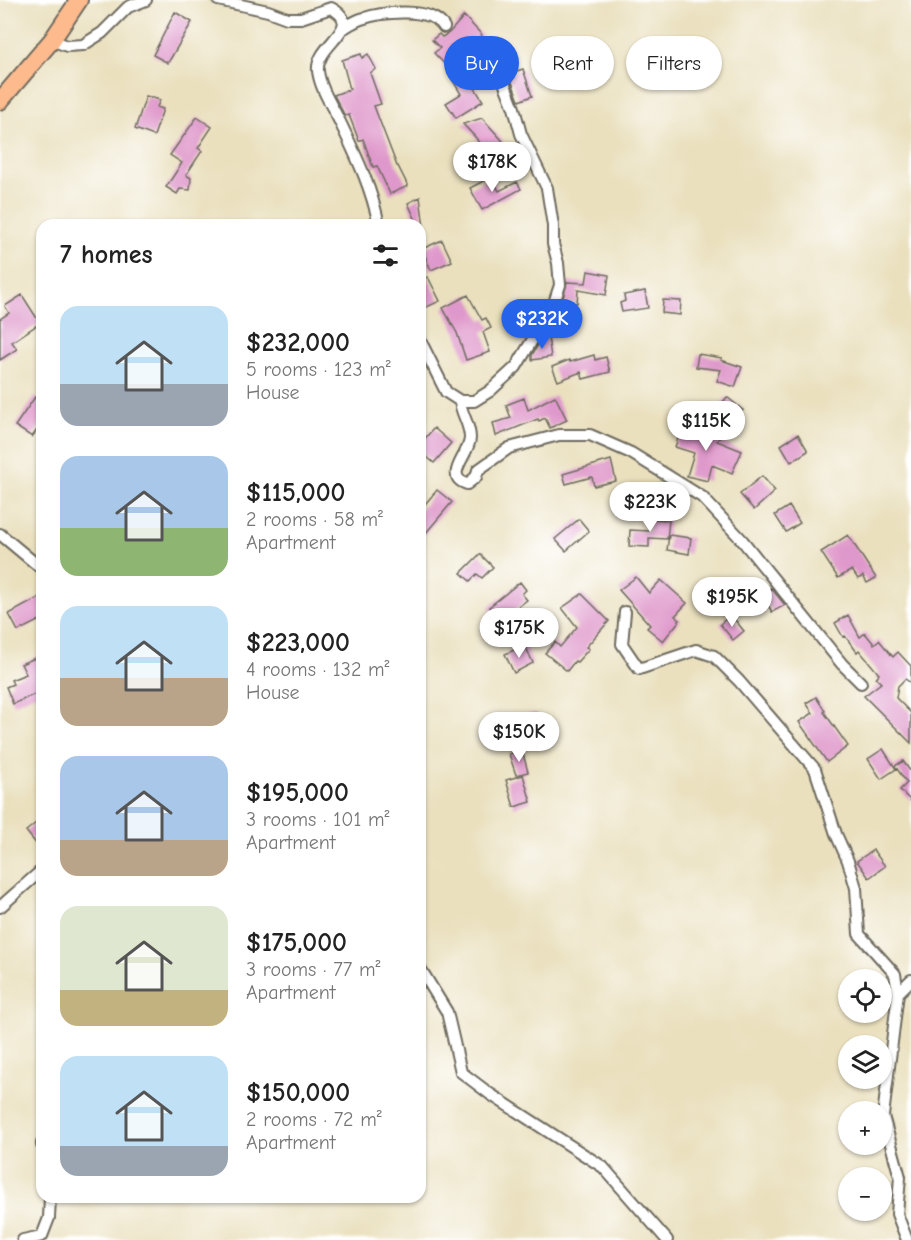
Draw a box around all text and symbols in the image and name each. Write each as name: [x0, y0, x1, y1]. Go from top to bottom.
chip: Buy: [444, 36, 519, 90]
chip: Rent: [531, 36, 614, 90]
chip: Filters: [626, 36, 722, 90]
pin: $178K: [450, 142, 534, 193]
text: $178K: [467, 150, 517, 173]
icon: filters: [369, 239, 402, 272]
text: 7 homes: [60, 240, 153, 270]
pin: $232K: [500, 299, 584, 350]
text: $232K: [515, 307, 569, 330]
text: $232,000: [246, 328, 350, 358]
icon: home: [108, 330, 180, 402]
text: 5 rooms · 123 m²: [246, 358, 391, 381]
text: House: [246, 381, 300, 404]
pin: $115K: [664, 401, 748, 452]
text: $115K: [681, 409, 731, 432]
text: $115,000: [246, 478, 345, 508]
icon: home: [108, 480, 180, 552]
pin: $223K: [608, 482, 692, 533]
text: $223K: [623, 490, 677, 513]
text: 2 rooms · 58 m²: [246, 508, 383, 531]
text: Apartment: [246, 531, 336, 554]
pin: $195K: [690, 577, 774, 628]
text: $195K: [706, 585, 758, 608]
pin: $175K: [477, 608, 561, 659]
text: $175K: [494, 616, 544, 639]
text: $223,000: [246, 628, 350, 658]
icon: home: [108, 630, 180, 702]
text: 4 rooms · 132 m²: [246, 658, 390, 681]
text: House: [246, 681, 300, 704]
pin: $150K: [477, 712, 561, 763]
text: $150K: [492, 720, 546, 743]
text: $195,000: [246, 778, 349, 808]
icon: home: [108, 780, 180, 852]
text: 3 rooms · 101 m²: [246, 808, 390, 831]
text: Apartment: [246, 831, 336, 854]
text: $175,000: [246, 928, 347, 958]
icon: home: [108, 930, 180, 1002]
text: 3 rooms · 77 m²: [246, 958, 380, 981]
map controls: [838, 969, 892, 1221]
button: locate: [838, 969, 892, 1023]
text: Apartment: [246, 981, 336, 1004]
button: layers: [838, 1035, 892, 1089]
text: $150,000: [246, 1078, 350, 1108]
icon: home: [108, 1080, 180, 1152]
button: +: [838, 1101, 892, 1155]
text: 2 rooms · 72 m²: [246, 1108, 382, 1131]
text: Apartment: [246, 1131, 336, 1154]
button: −: [838, 1167, 892, 1221]

